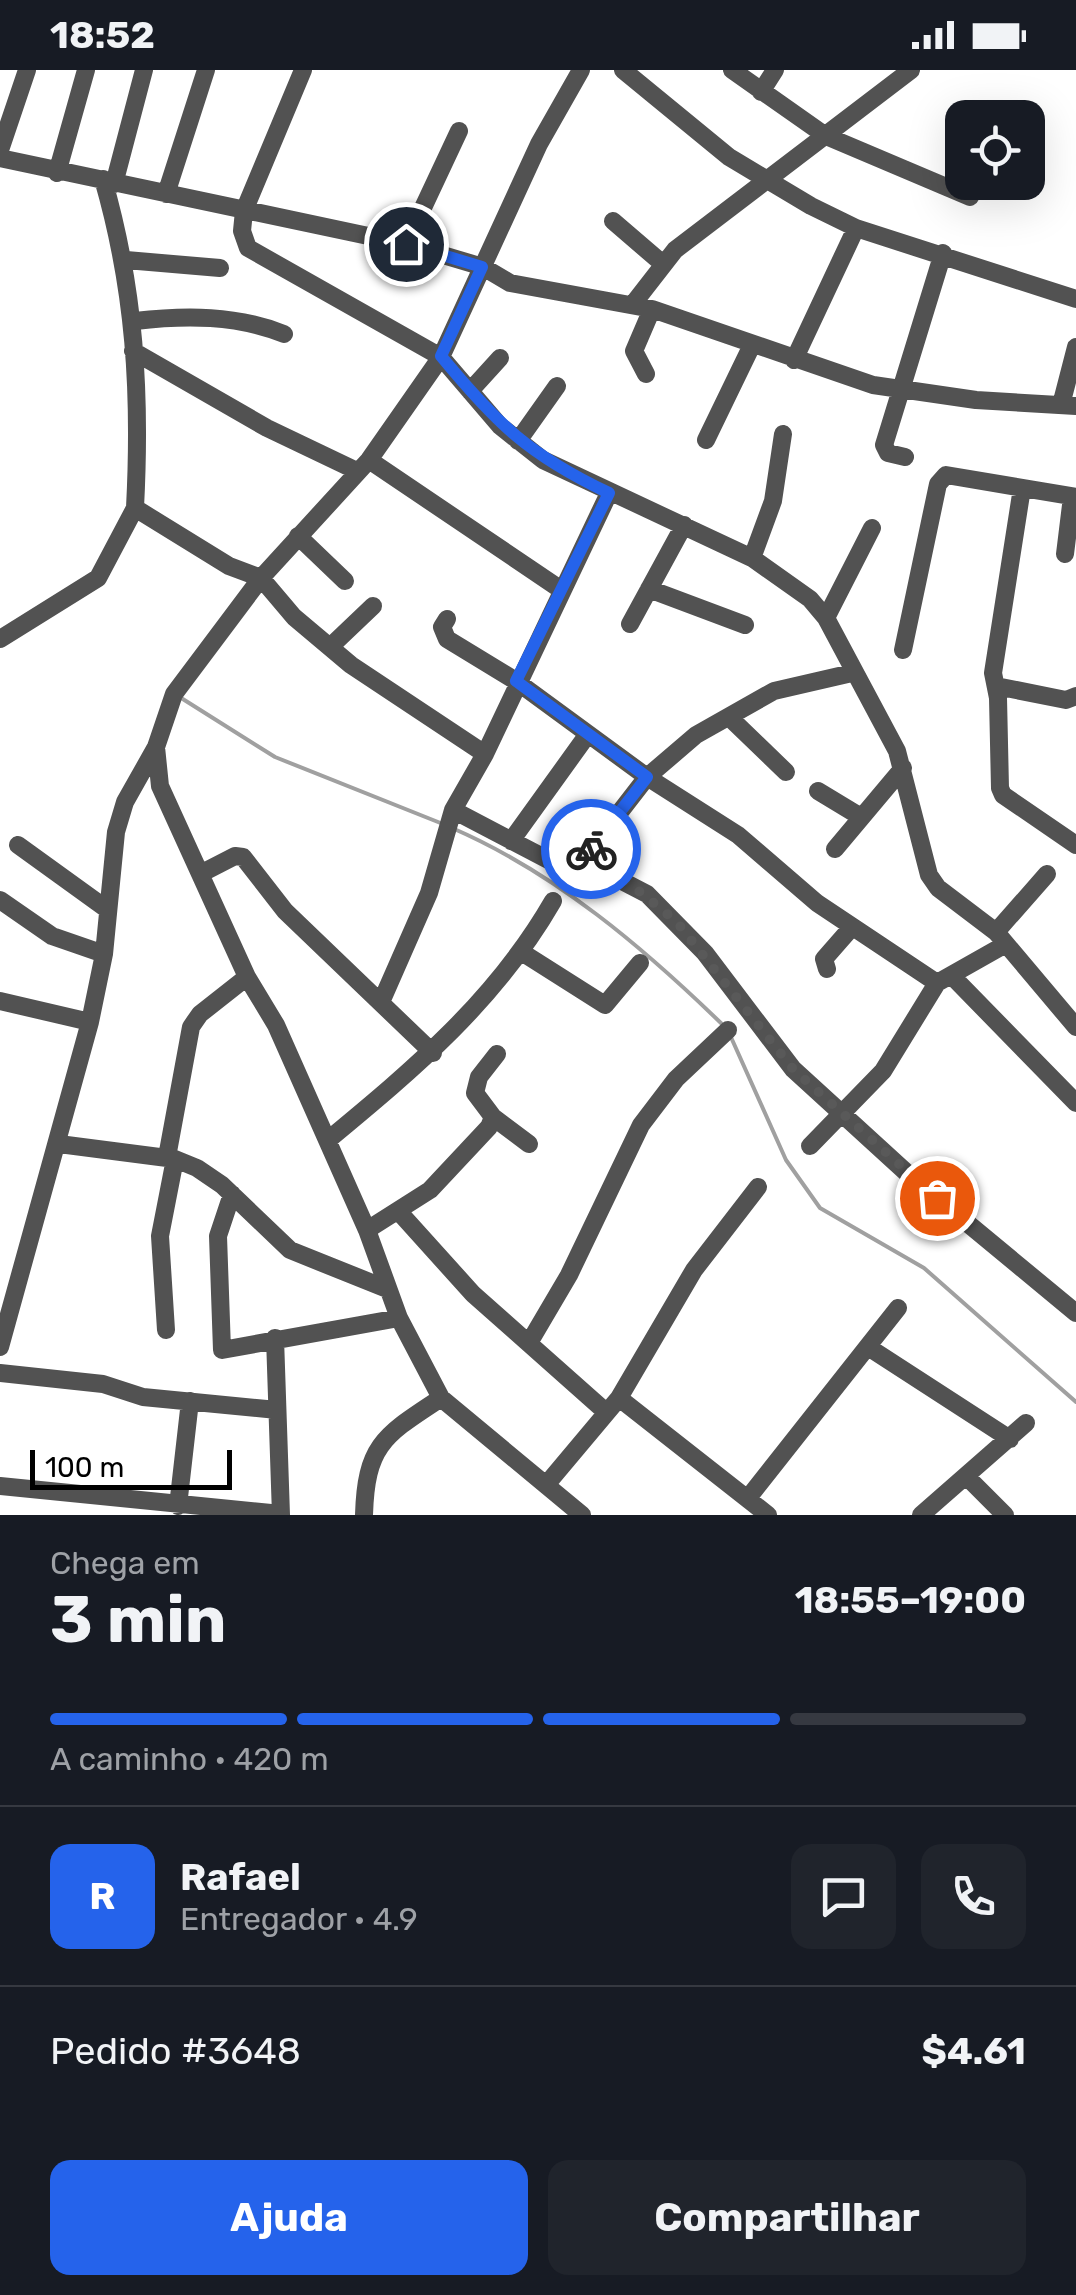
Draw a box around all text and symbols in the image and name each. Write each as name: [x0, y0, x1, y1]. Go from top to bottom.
text: 18:52: [50, 12, 155, 58]
map controls: [945, 100, 1045, 200]
button: locate: [945, 100, 1045, 200]
pin: [364, 202, 449, 287]
icon: home: [379, 217, 434, 272]
courier: [541, 799, 641, 899]
icon: bike: [564, 822, 619, 877]
pin: [895, 1156, 980, 1241]
icon: bag: [910, 1171, 965, 1226]
scale bar: [30, 1445, 232, 1490]
text: 100 m: [45, 1451, 124, 1484]
text: Chega em: [50, 1544, 200, 1582]
text: 18:55–19:00: [795, 1577, 1026, 1623]
text: 3 min: [50, 1581, 227, 1658]
text: A caminho · 420 m: [50, 1740, 329, 1778]
button: chat: [791, 1844, 896, 1949]
button: phone: [921, 1844, 1026, 1949]
text: Rafael: [180, 1854, 301, 1900]
text: R: [89, 1873, 116, 1919]
text: Entregador · 4.9: [180, 1900, 418, 1938]
text: Pedido #3648: [50, 2028, 301, 2074]
text: $4.61: [922, 2028, 1026, 2074]
button: Ajuda: [50, 2160, 528, 2275]
button: Compartilhar: [548, 2160, 1026, 2275]

